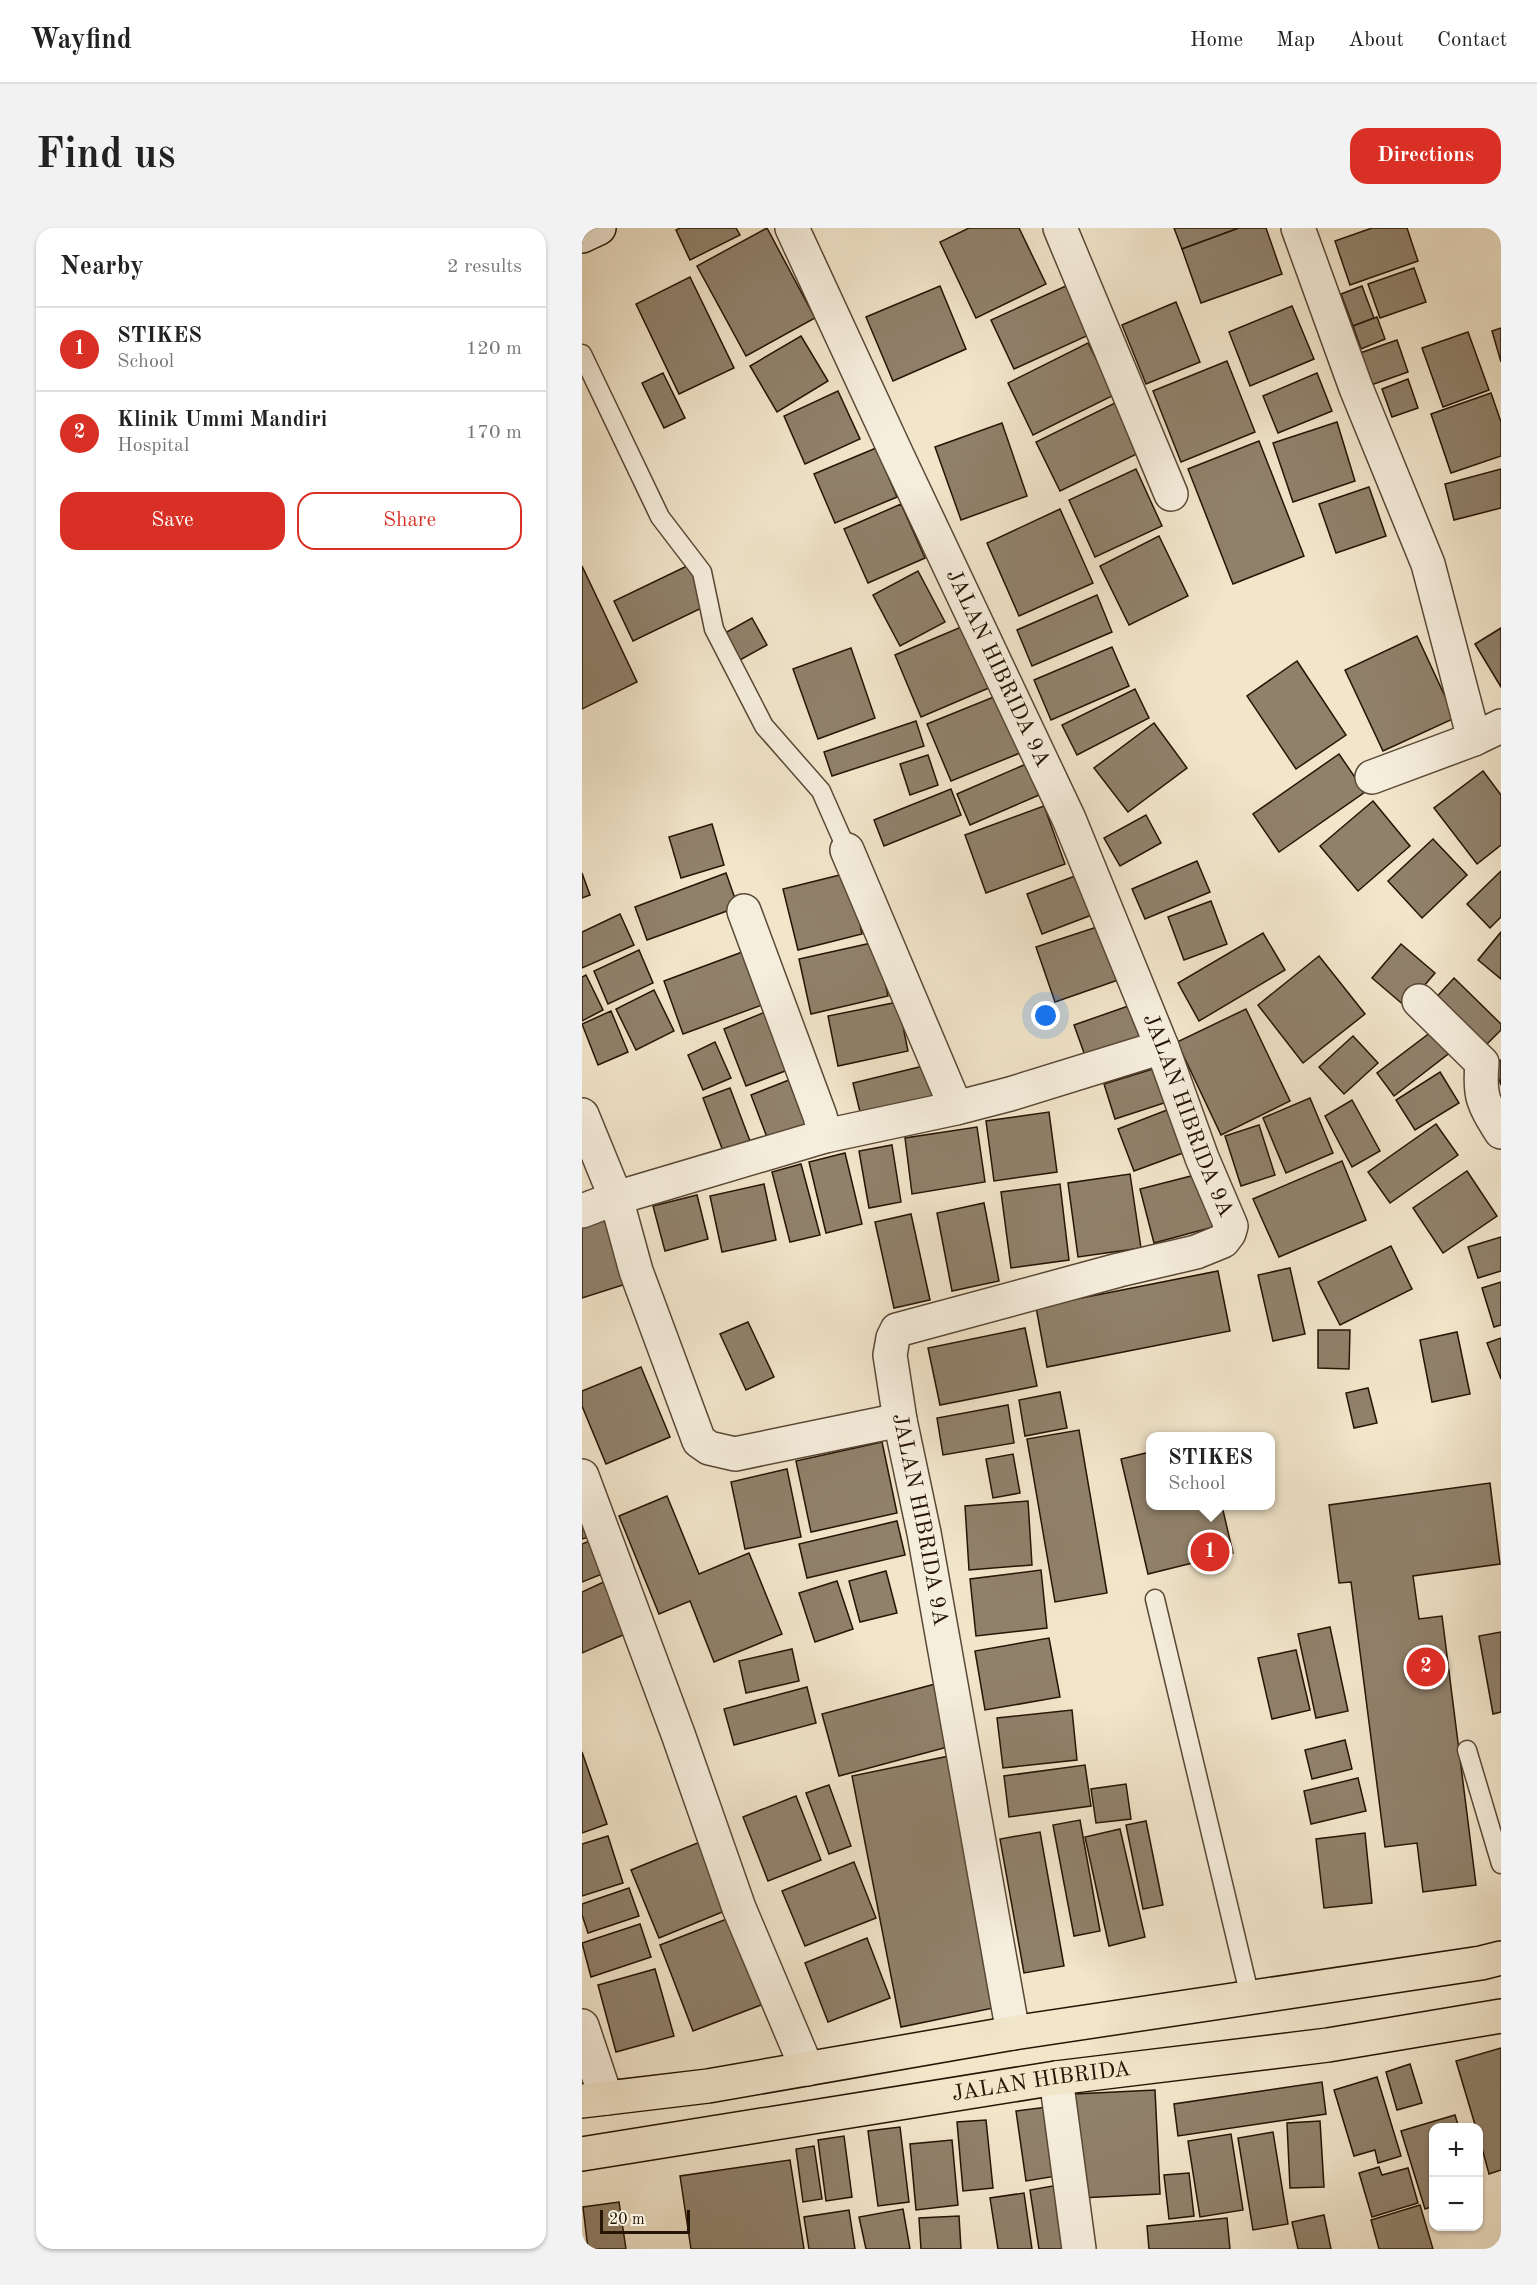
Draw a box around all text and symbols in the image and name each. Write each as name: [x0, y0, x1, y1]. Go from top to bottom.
text: Wayfind: [30, 27, 132, 55]
text: Home: [1190, 30, 1243, 51]
text: Map: [1276, 30, 1315, 51]
text: About: [1348, 30, 1404, 51]
text: Contact: [1437, 30, 1507, 51]
button: Directions: [1350, 128, 1501, 184]
text: Find us: [36, 135, 175, 177]
text: Nearby: [60, 254, 144, 280]
text: 2 results: [447, 257, 522, 277]
text: STIKES: [117, 325, 202, 347]
text: 1: [74, 339, 85, 359]
text: 120 m: [466, 339, 522, 359]
text: School: [117, 352, 174, 372]
text: Klinik Ummi Mandiri: [117, 409, 327, 431]
text: 2: [74, 423, 85, 443]
text: 170 m: [466, 423, 522, 443]
text: Hospital: [117, 436, 189, 456]
button: Save: [60, 492, 285, 550]
button: Share: [297, 492, 522, 550]
street label: JALAN HIBRIDA 9A: [942, 566, 1054, 771]
your location: [1031, 1001, 1060, 1030]
street label: JALAN HIBRIDA 9A: [1139, 1011, 1237, 1220]
street label: JALAN HIBRIDA 9A: [888, 1412, 951, 1628]
popup: [1146, 1432, 1275, 1510]
text: STIKES: [1168, 1447, 1253, 1469]
text: School: [1168, 1474, 1225, 1494]
pin: 1: [1190, 1530, 1230, 1574]
pin: 2: [1406, 1644, 1446, 1690]
street label: JALAN HIBRIDA: [950, 2058, 1132, 2106]
map controls: [1429, 2123, 1483, 2231]
button: +: [1429, 2123, 1483, 2177]
button: −: [1429, 2177, 1483, 2231]
scale bar: [600, 2207, 690, 2234]
text: 20 m: [609, 2212, 645, 2228]

